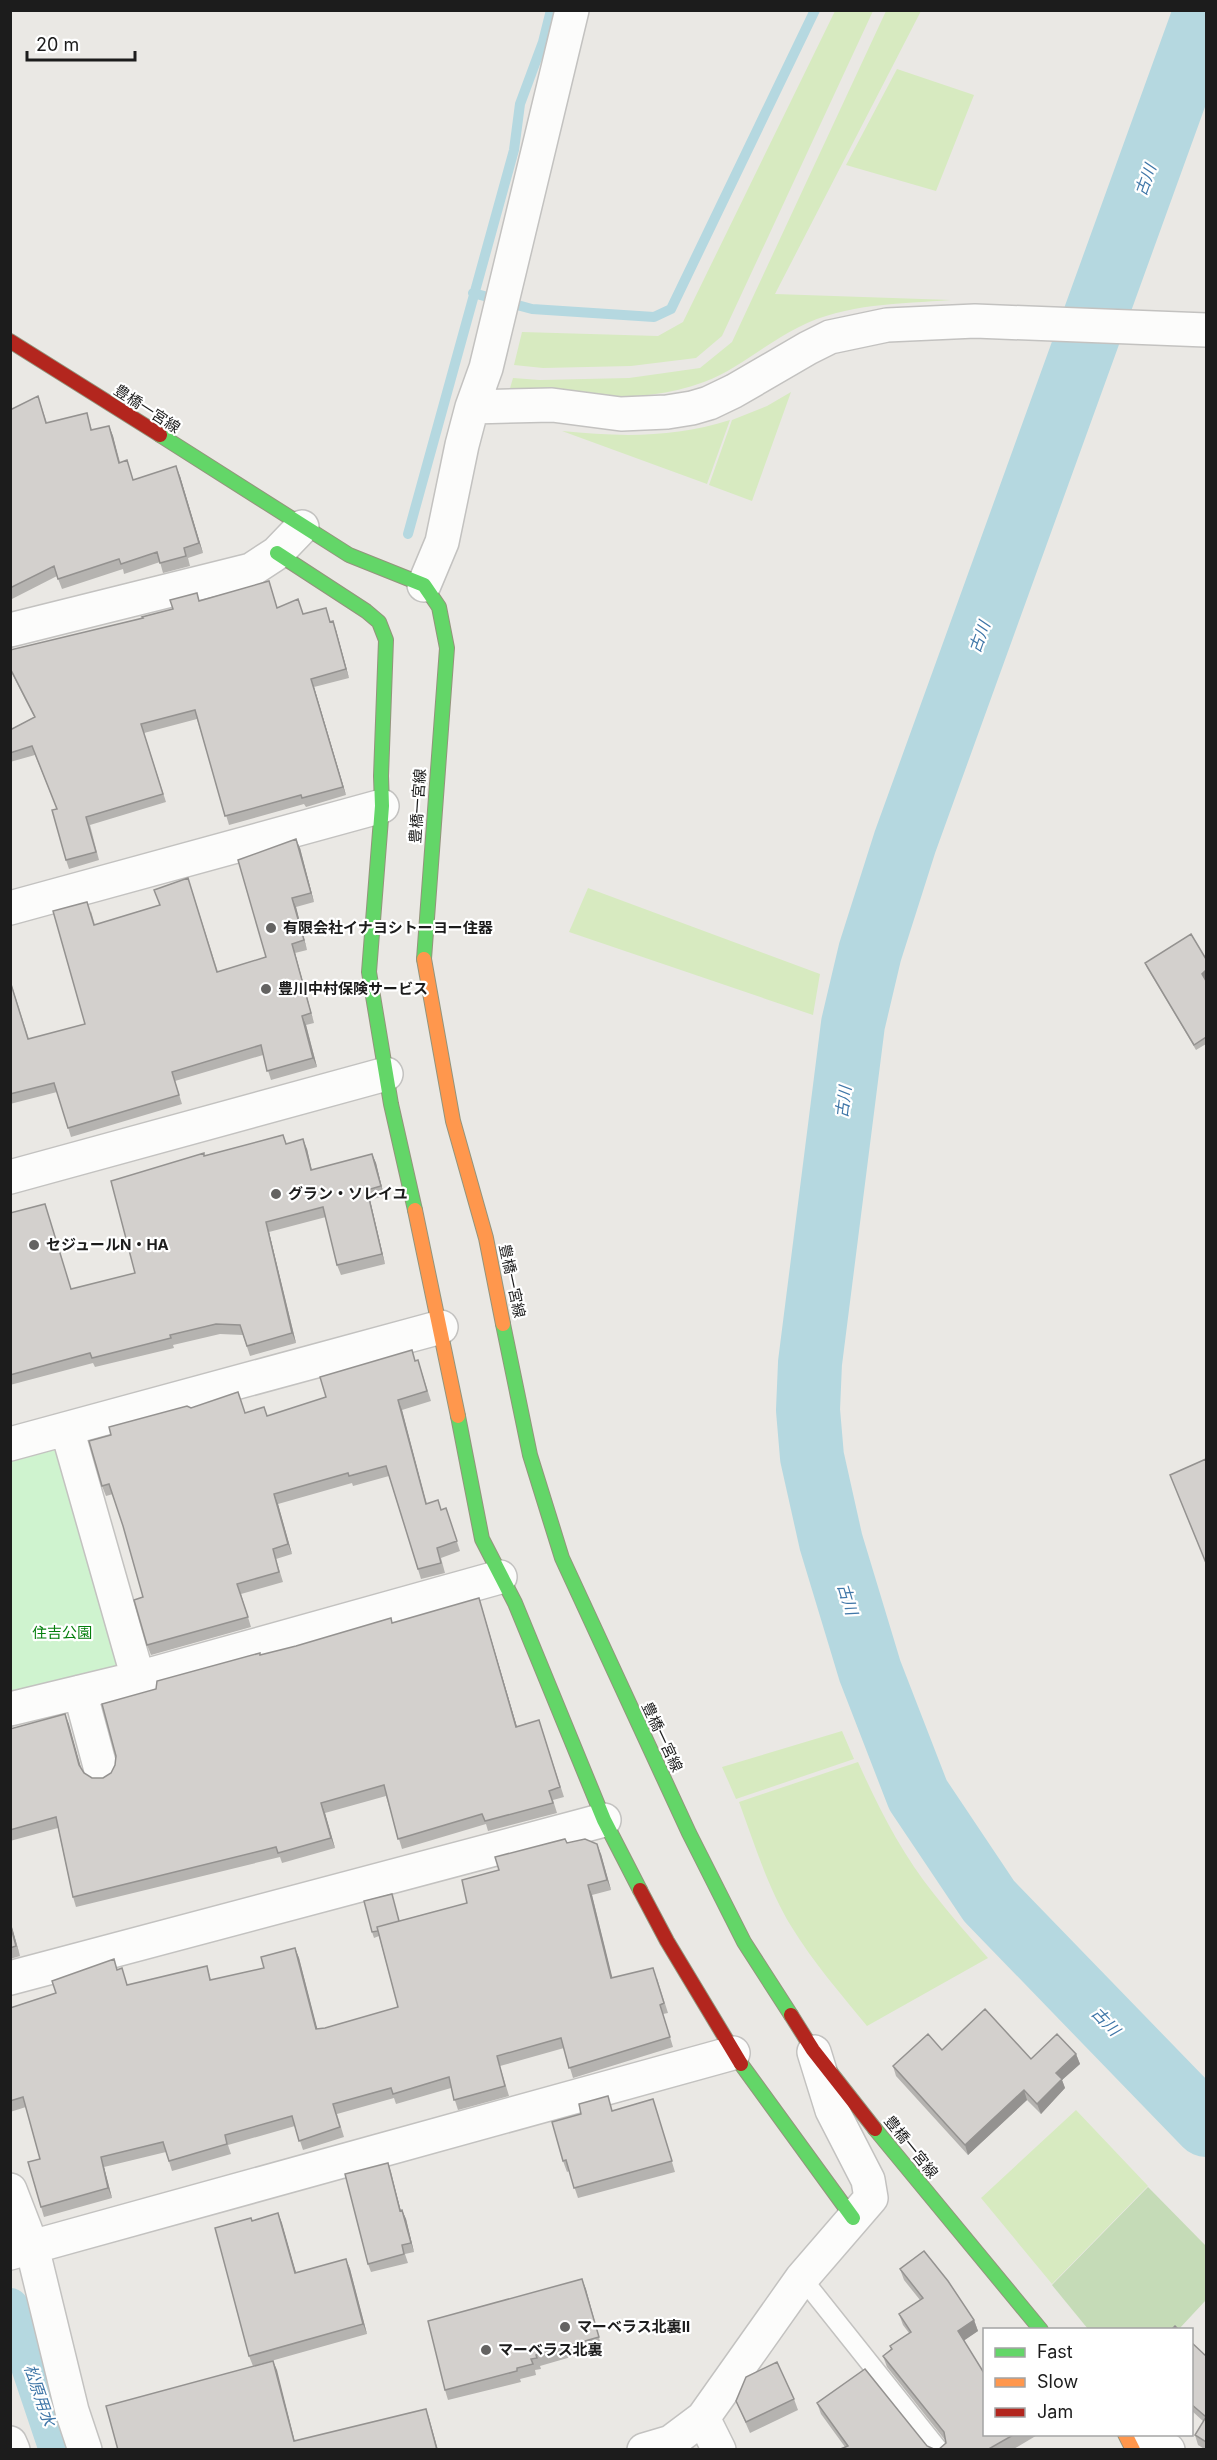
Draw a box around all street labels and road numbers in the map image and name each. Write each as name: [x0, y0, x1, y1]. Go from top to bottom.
street label: 豊橋一宮線: [111, 380, 184, 437]
street label: 豊橋一宮線: [405, 768, 430, 844]
street label: 豊橋一宮線: [495, 1242, 530, 1320]
street label: 豊橋一宮線: [638, 1699, 687, 1775]
street label: 豊橋一宮線: [880, 2112, 942, 2182]

